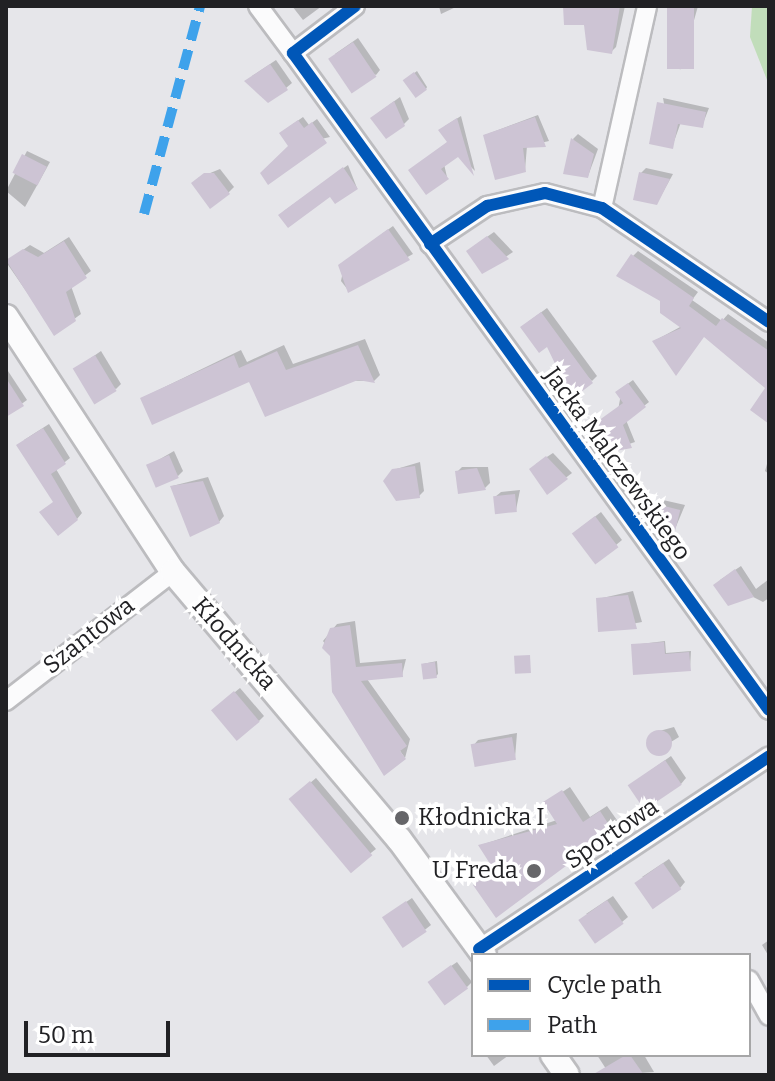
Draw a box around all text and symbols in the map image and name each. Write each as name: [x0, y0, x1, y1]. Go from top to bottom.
street label: Jacka Malczewskiego: [537, 362, 697, 566]
street label: Szantowa: [38, 591, 140, 681]
street label: Kłodnicka: [186, 592, 282, 696]
street label: Sportowa: [560, 792, 664, 876]
place label: Kłodnicka I: [418, 804, 545, 832]
marker: Kłodnicka I: [393, 809, 411, 827]
place label: U Freda: [432, 857, 518, 885]
marker: U Freda: [525, 862, 543, 880]
legend: [471, 953, 751, 1057]
text: Cycle path: [547, 971, 662, 999]
scale bar: [28, 1005, 174, 1055]
text: Path: [547, 1011, 597, 1039]
text: 50 m: [38, 1021, 94, 1049]

